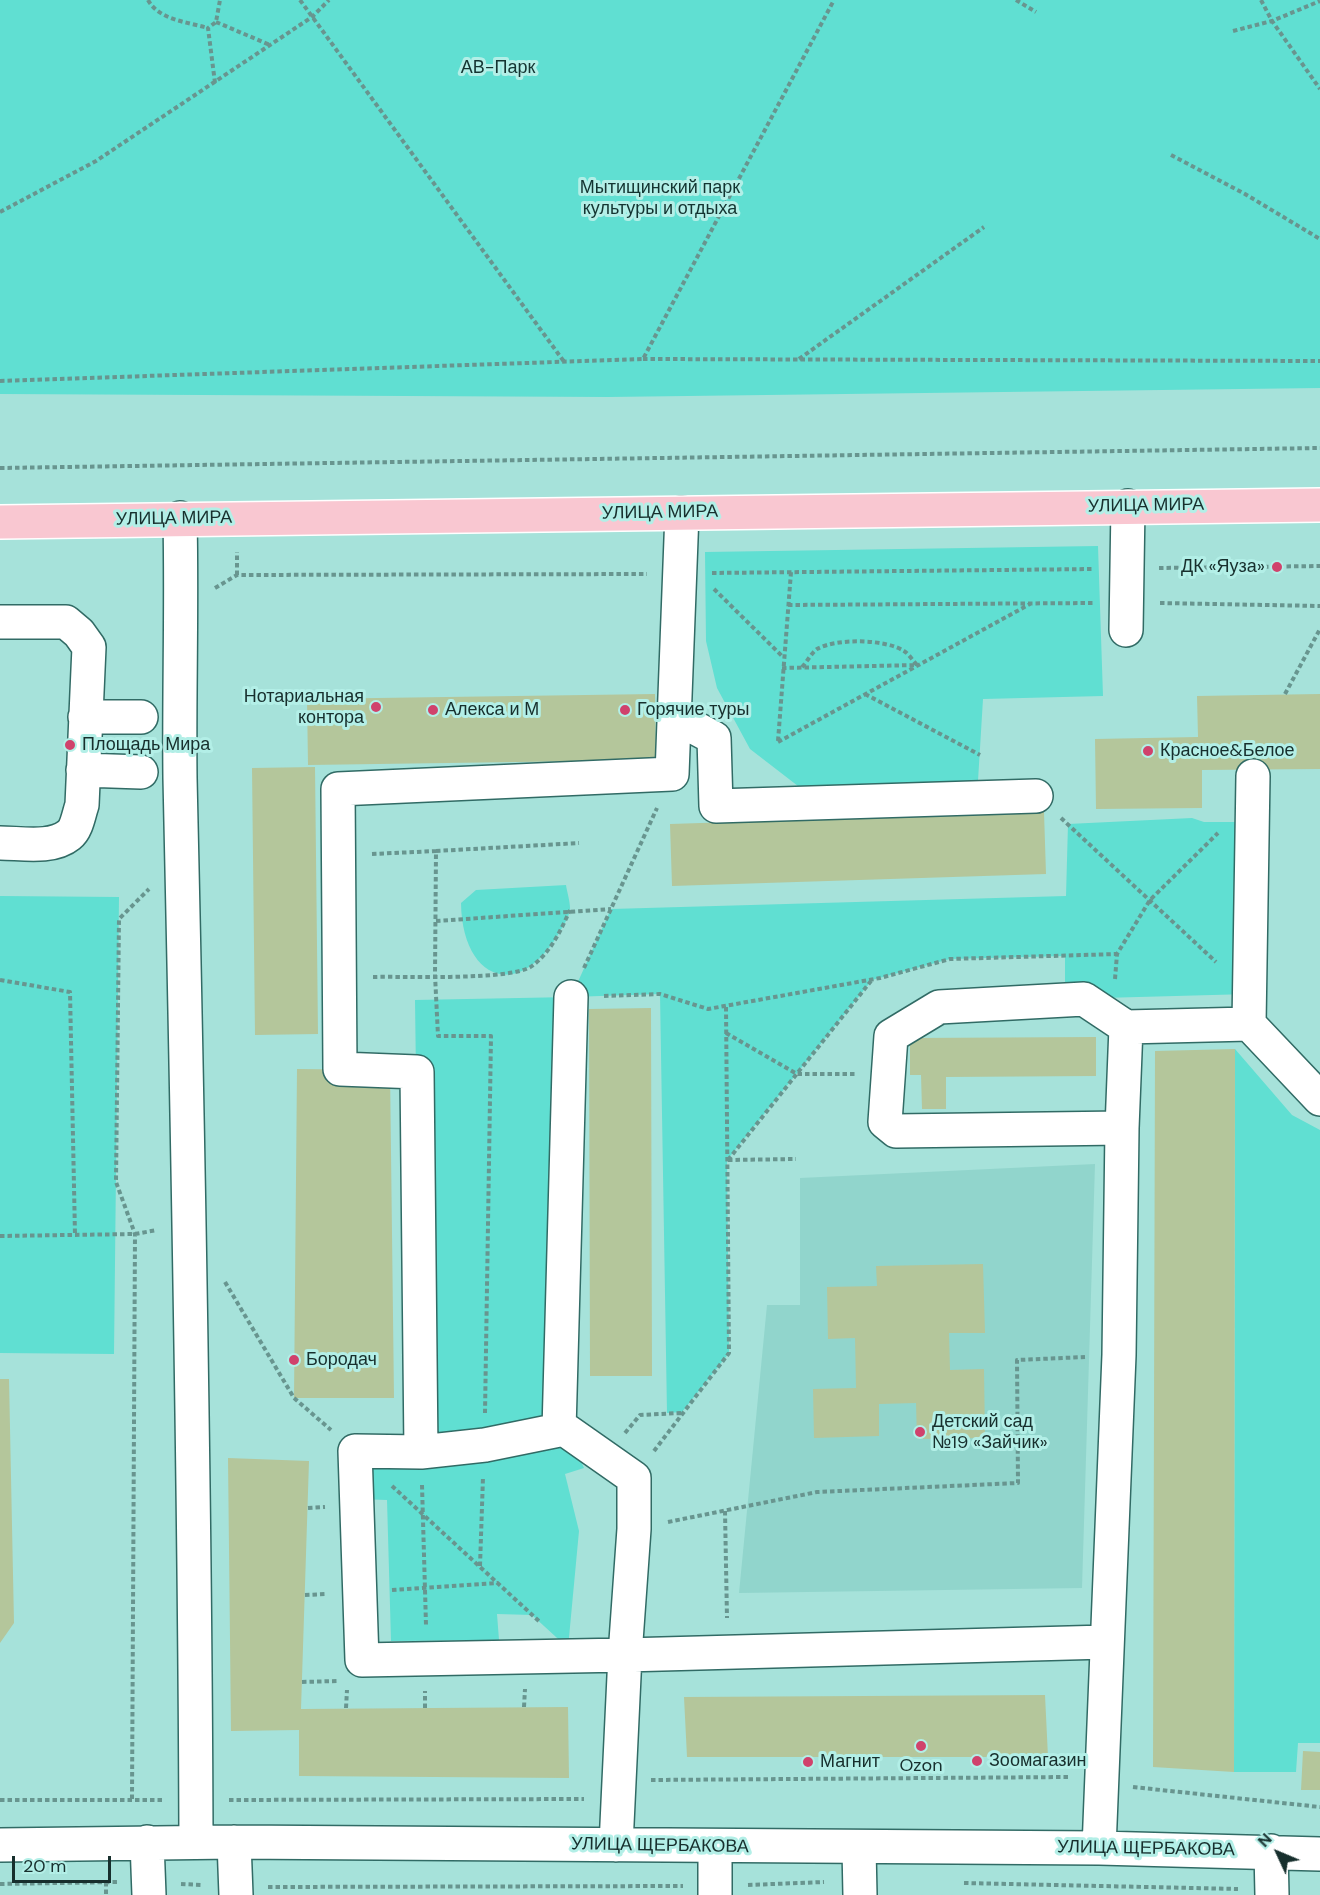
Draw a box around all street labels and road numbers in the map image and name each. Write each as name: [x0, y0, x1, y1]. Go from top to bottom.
street label: УЛИЦА МИРА: [1088, 494, 1204, 518]
street label: УЛИЦА МИРА: [602, 501, 718, 525]
street label: УЛИЦА МИРА: [116, 507, 232, 531]
street label: УЛИЦА ЩЕРБАКОВА: [571, 1834, 749, 1858]
street label: УЛИЦА ЩЕРБАКОВА: [1057, 1837, 1235, 1861]

